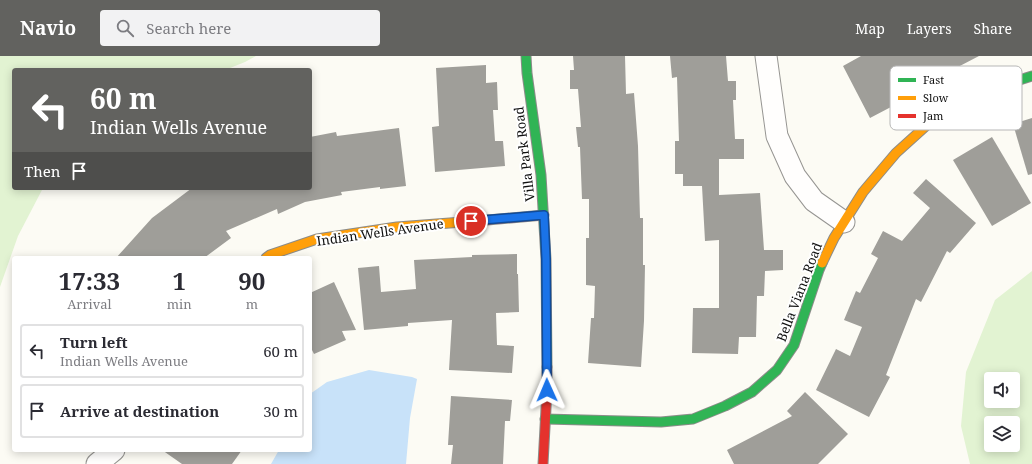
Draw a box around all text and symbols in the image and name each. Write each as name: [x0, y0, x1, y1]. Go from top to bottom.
search box: [100, 10, 380, 46]
text: Navio: [20, 15, 76, 41]
icon: search: [114, 17, 136, 39]
text: Search here: [146, 18, 231, 38]
text: Map: [855, 19, 885, 38]
text: Layers: [907, 19, 952, 38]
text: Share: [974, 19, 1012, 38]
legend: [890, 66, 1022, 130]
text: Fast: [923, 72, 944, 87]
text: 60 m: [90, 79, 157, 117]
icon: left: [24, 84, 76, 136]
text: Slow: [923, 90, 949, 105]
street label: Villa Park Road: [509, 106, 539, 202]
text: Jam: [922, 108, 944, 123]
text: Indian Wells Avenue: [90, 115, 267, 139]
icon: arrive: [68, 160, 90, 182]
text: Then: [24, 161, 60, 181]
pin: [454, 204, 488, 238]
icon: arrive: [460, 210, 482, 232]
street label: Indian Wells Avenue: [315, 214, 445, 250]
street label: Bella Viana Road: [772, 240, 826, 344]
text: 17:33: [59, 264, 120, 297]
text: 1: [172, 264, 186, 297]
text: 90: [238, 264, 265, 297]
text: Arrival: [67, 295, 112, 313]
text: min: [167, 295, 192, 313]
text: m: [246, 295, 258, 313]
text: Turn left: [60, 332, 128, 352]
icon: left: [26, 340, 48, 362]
text: 60 m: [263, 341, 298, 361]
text: Indian Wells Avenue: [60, 352, 188, 370]
position arrow: [526, 369, 568, 411]
map controls: [984, 372, 1020, 452]
button: sound: [984, 372, 1020, 408]
icon: arrive: [26, 400, 48, 422]
text: Arrive at destination: [60, 401, 219, 421]
text: 30 m: [263, 401, 298, 421]
button: layers: [984, 416, 1020, 452]

